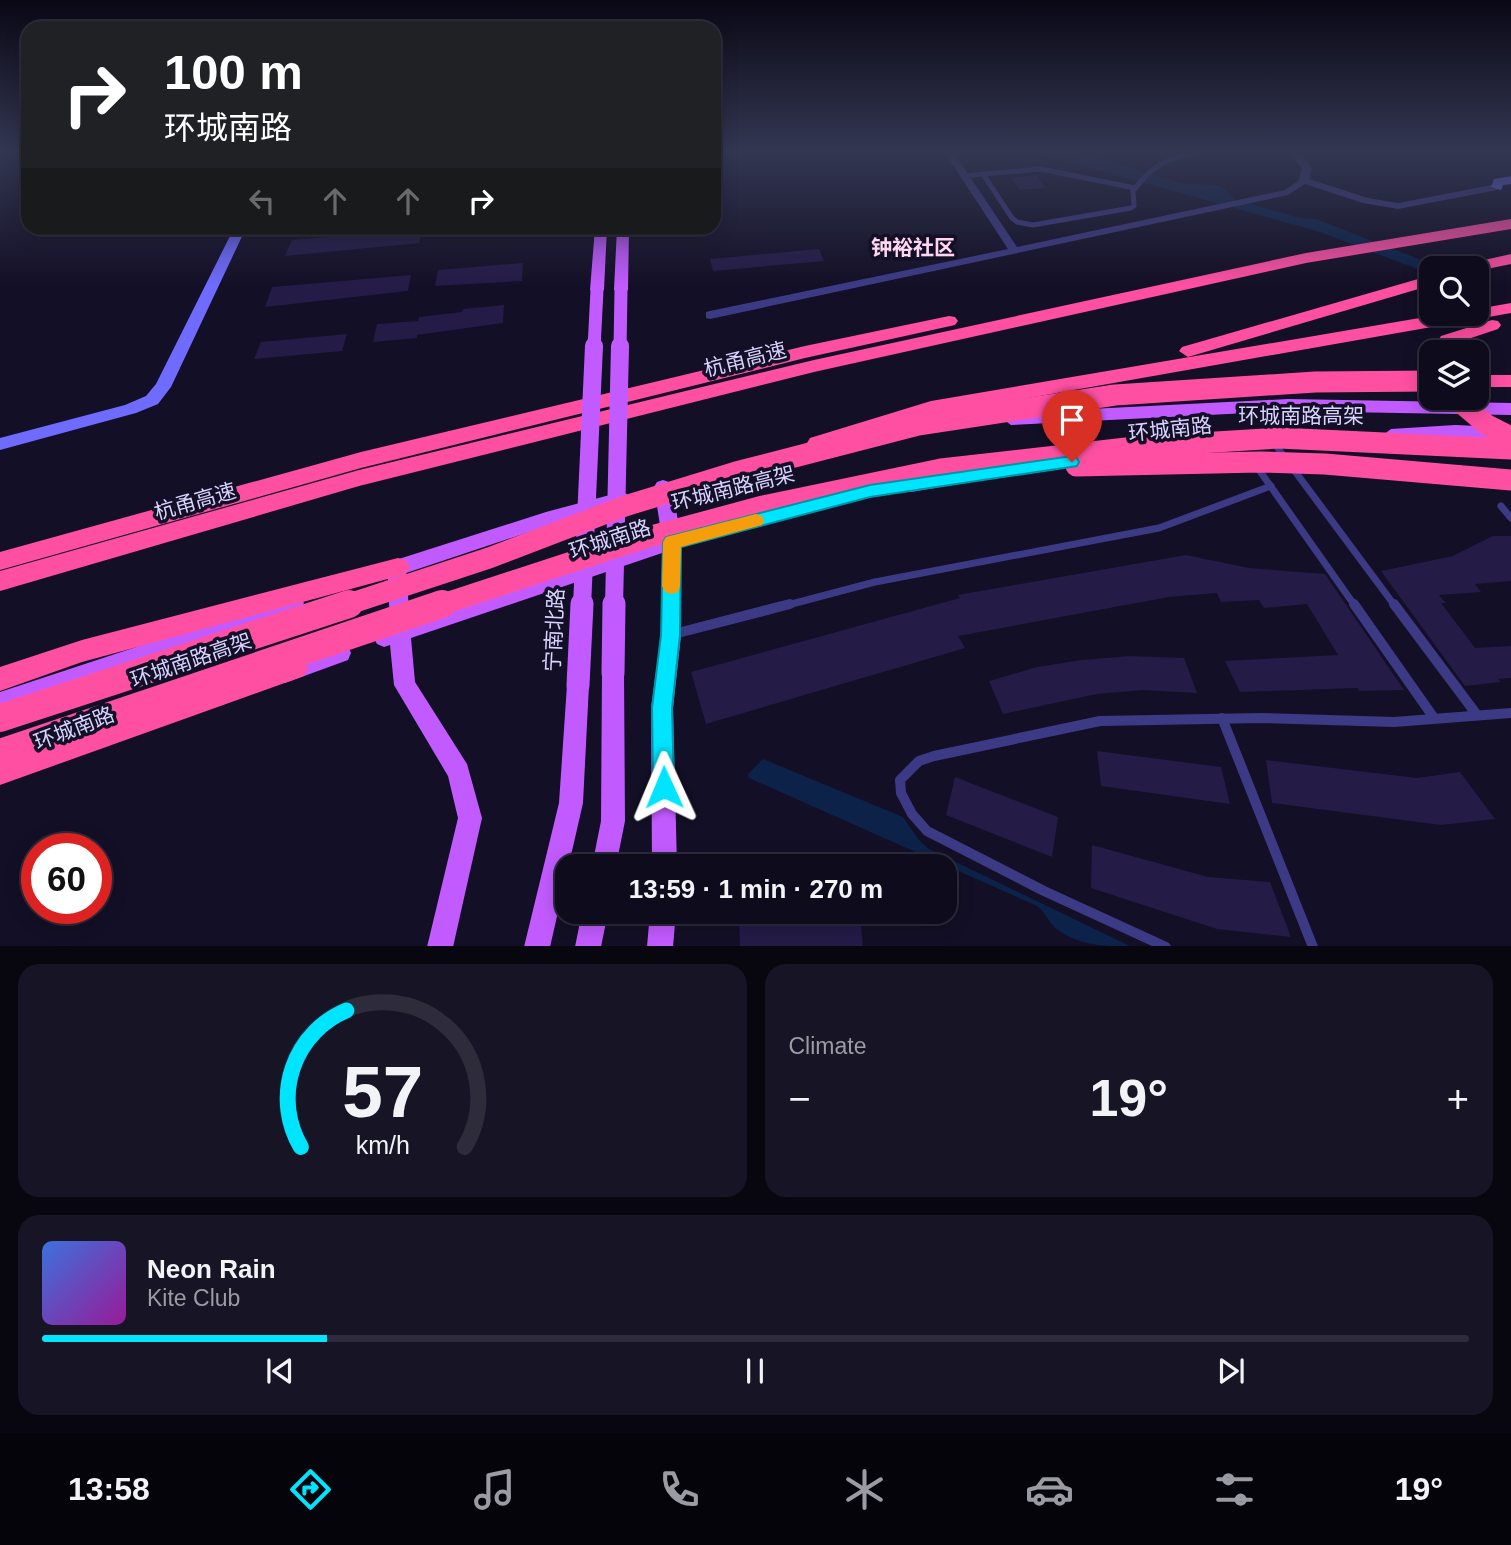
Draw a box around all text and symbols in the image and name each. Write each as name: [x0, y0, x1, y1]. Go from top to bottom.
text: 100 m: [164, 45, 303, 99]
icon: right: [49, 49, 140, 140]
text: 环城南路: [164, 110, 292, 146]
icon: left: [243, 182, 281, 220]
icon: ahead: [316, 182, 354, 220]
icon: ahead: [389, 182, 427, 220]
icon: right: [462, 182, 500, 220]
district label: 钟裕社区: [871, 236, 955, 259]
map controls: [1419, 256, 1489, 410]
button: search: [1419, 256, 1489, 326]
street label: 杭甬高速: [701, 338, 789, 380]
button: layers: [1419, 340, 1489, 410]
pin: [1042, 390, 1102, 462]
icon: arrive: [1053, 401, 1091, 439]
street label: 环城南路高架: [1238, 404, 1364, 427]
street label: 环城南路: [1127, 413, 1213, 445]
street label: 环城南路高架: [669, 462, 797, 514]
street label: 杭甬高速: [151, 478, 239, 524]
street label: 环城南路: [567, 515, 653, 563]
street label: 宁南北路: [540, 587, 568, 673]
street label: 环城南路高架: [128, 629, 254, 691]
street label: 环城南路: [31, 702, 117, 754]
position arrow: [627, 750, 701, 824]
speed limit sign: 60: [21, 833, 112, 924]
text: 13:59 · 1 min · 270 m: [629, 874, 883, 904]
text: Climate: [789, 1033, 866, 1059]
text: 57: [342, 1051, 423, 1132]
text: 19°: [1089, 1069, 1168, 1127]
text: −: [789, 1078, 811, 1120]
text: +: [1447, 1078, 1469, 1120]
text: km/h: [355, 1130, 409, 1158]
text: Neon Rain: [147, 1254, 276, 1284]
text: Kite Club: [147, 1285, 240, 1311]
icon: previous: [261, 1352, 299, 1390]
icon: pause: [736, 1352, 774, 1390]
icon: next: [1212, 1352, 1250, 1390]
icon: directions: [286, 1465, 335, 1514]
icon: music: [470, 1465, 519, 1514]
icon: phone: [655, 1465, 704, 1514]
icon: climate: [840, 1465, 889, 1514]
icon: car: [1025, 1465, 1074, 1514]
icon: filters: [1210, 1465, 1259, 1514]
text: 13:58: [68, 1471, 150, 1507]
text: 19°: [1395, 1471, 1443, 1507]

